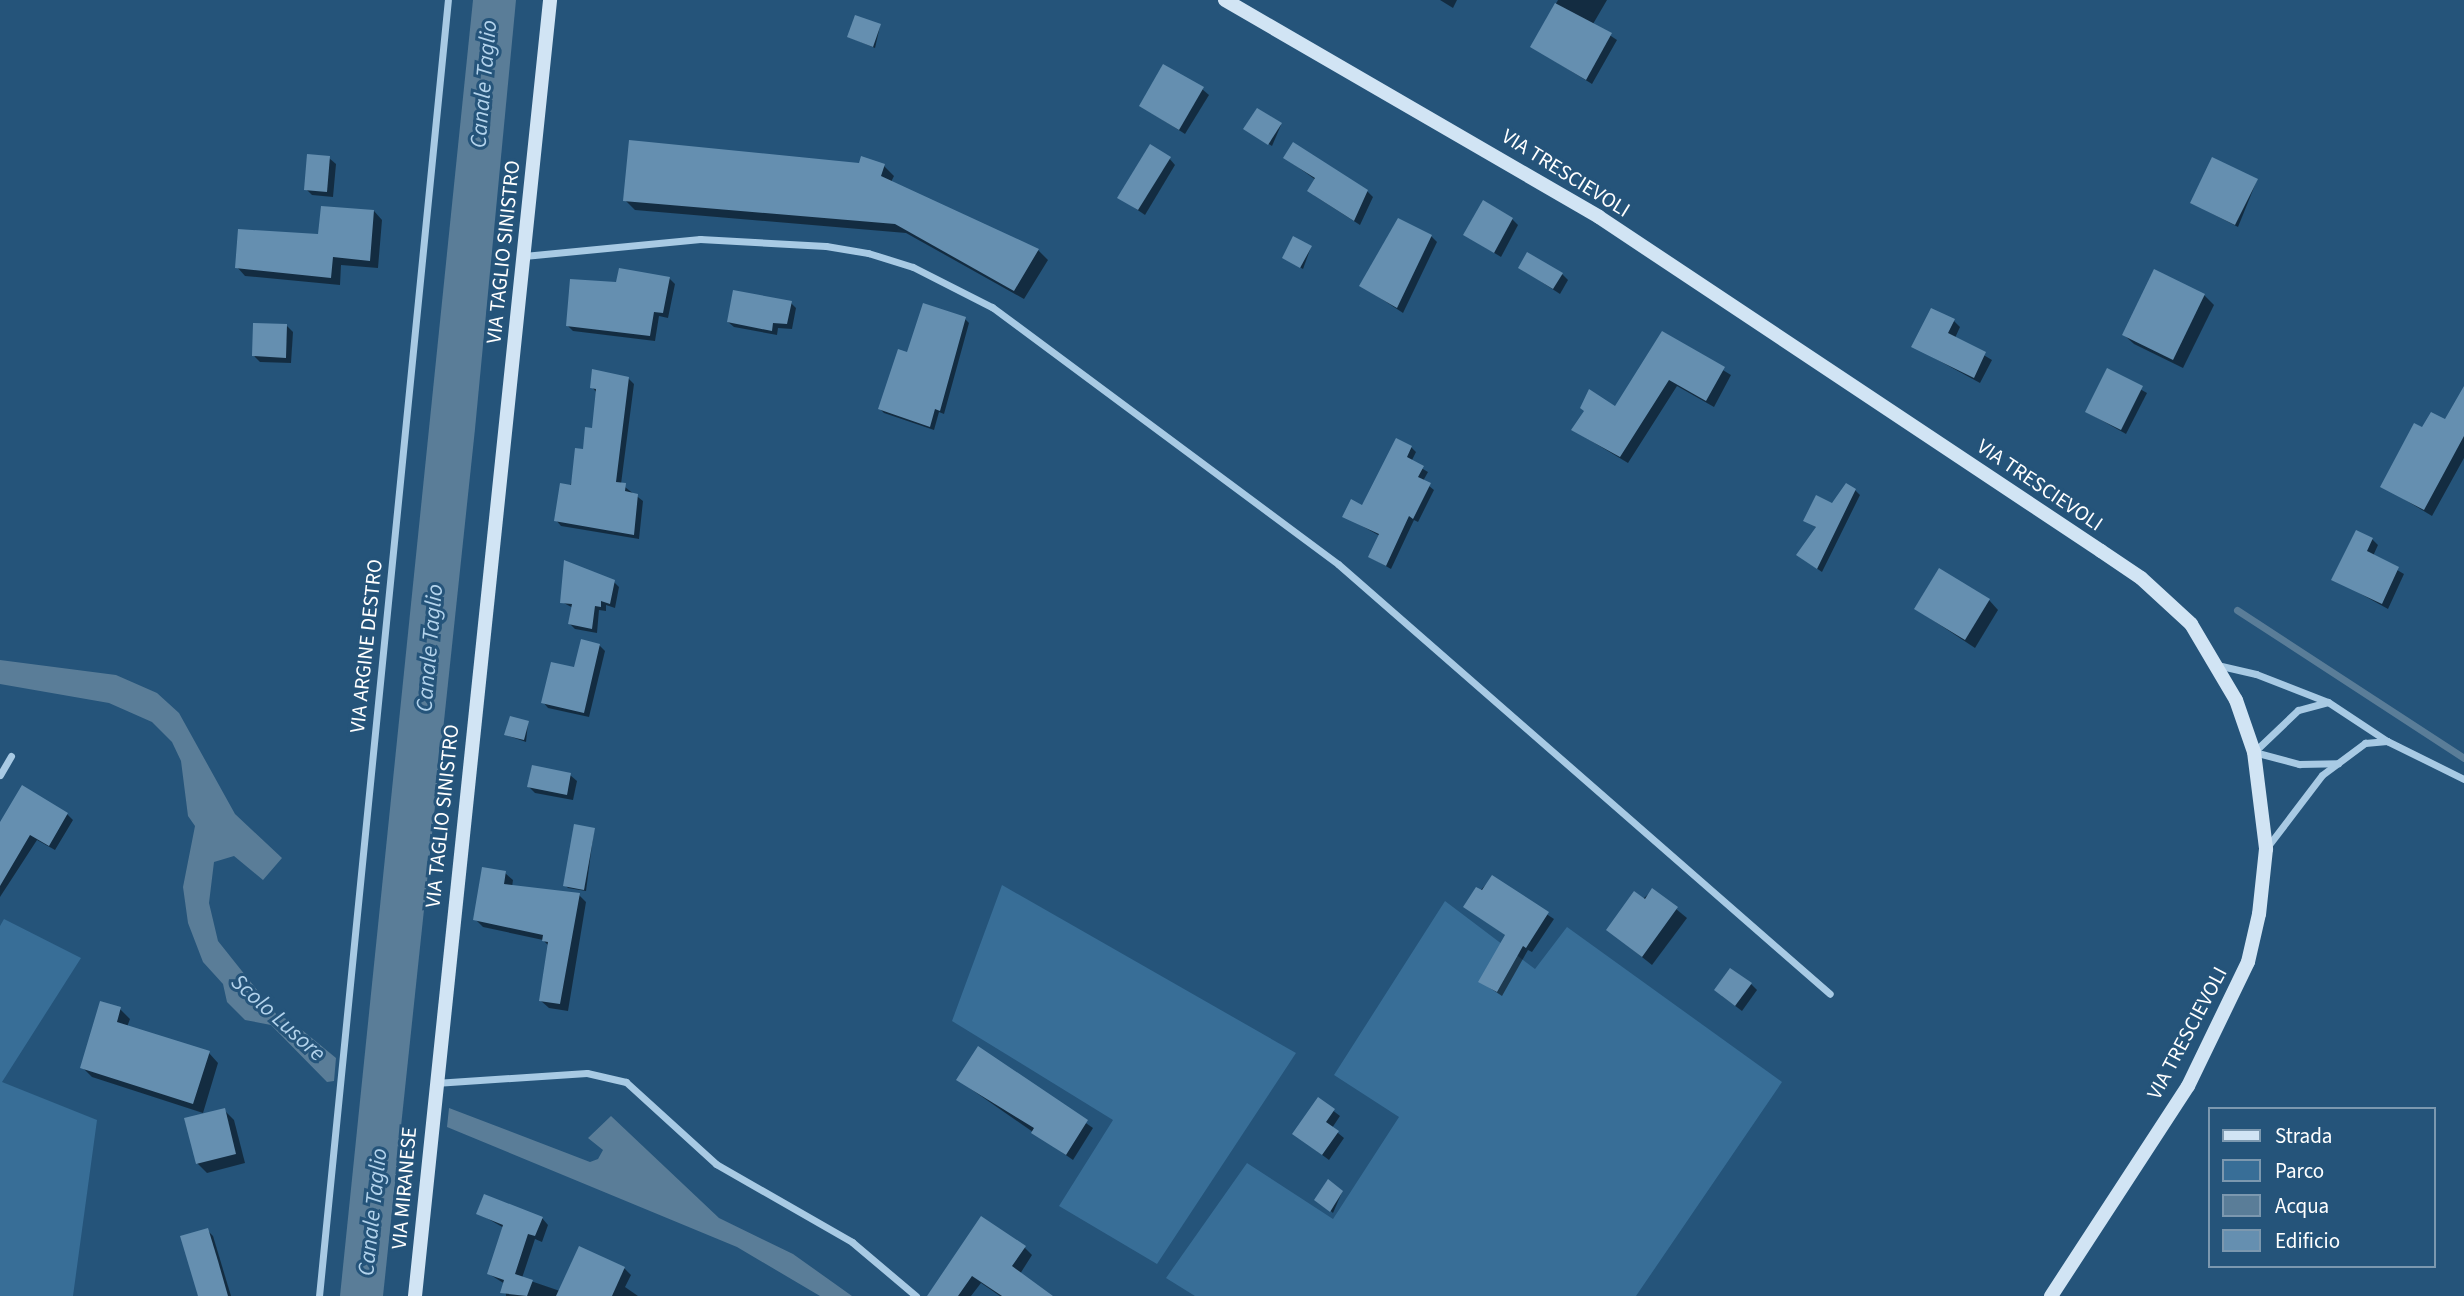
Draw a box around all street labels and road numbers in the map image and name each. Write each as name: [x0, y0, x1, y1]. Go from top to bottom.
street label: VIA TRESCIEVOLI: [1497, 124, 1635, 222]
street label: VIA TAGLIO SINISTRO: [481, 159, 525, 345]
street label: VIA TRESCIEVOLI: [1972, 434, 2108, 536]
street label: VIA ARGINE DESTRO: [344, 558, 388, 734]
street label: VIA TAGLIO SINISTRO: [420, 723, 464, 909]
street label: VIA TRESCIEVOLI: [2142, 963, 2232, 1103]
street label: VIA MIRANESE: [386, 1126, 422, 1250]

